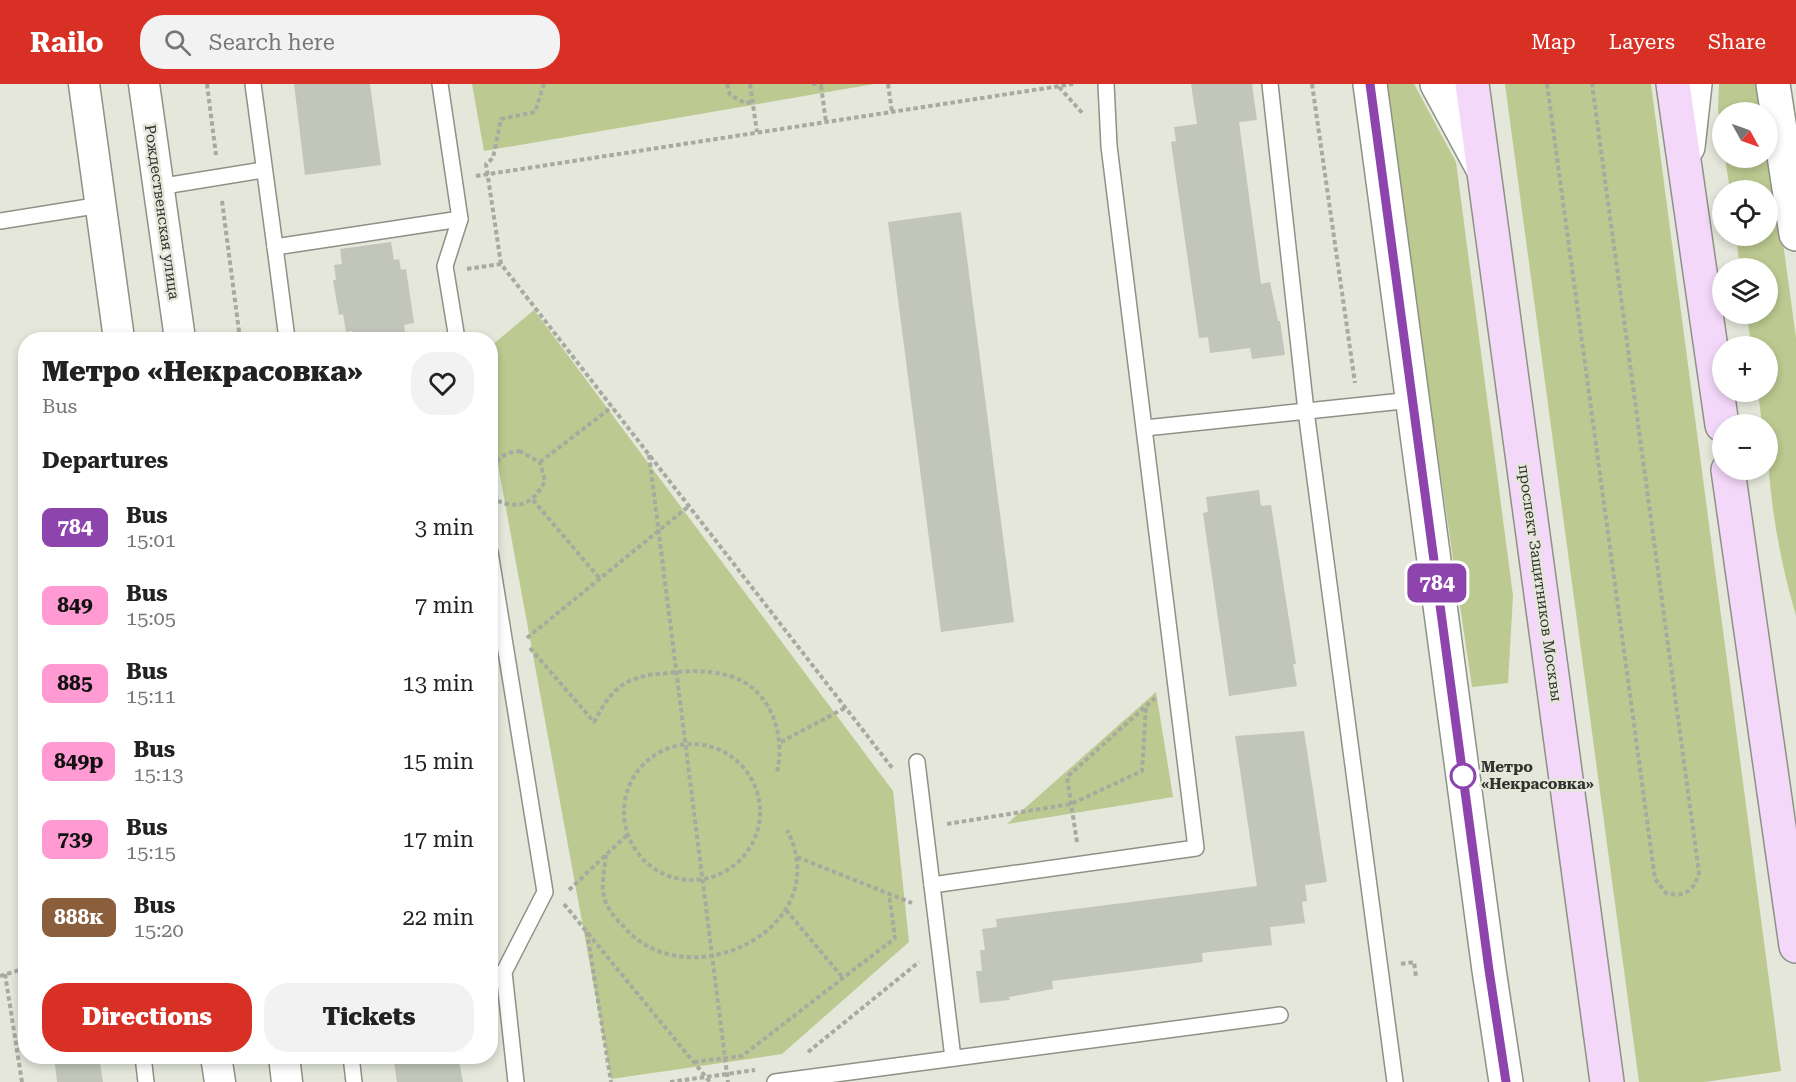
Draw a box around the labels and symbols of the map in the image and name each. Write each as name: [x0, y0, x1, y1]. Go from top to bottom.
north arrow: [1712, 102, 1778, 168]
street label: Рождественская улица: [141, 123, 183, 301]
street label: проспект Защитников Москвы: [1514, 463, 1566, 703]
line badge: 784: [1402, 564, 1472, 602]
place label: Метро «Некрасовка»: [1481, 758, 1594, 793]
marker: Метро «Некрасовка»: [1450, 763, 1476, 789]

